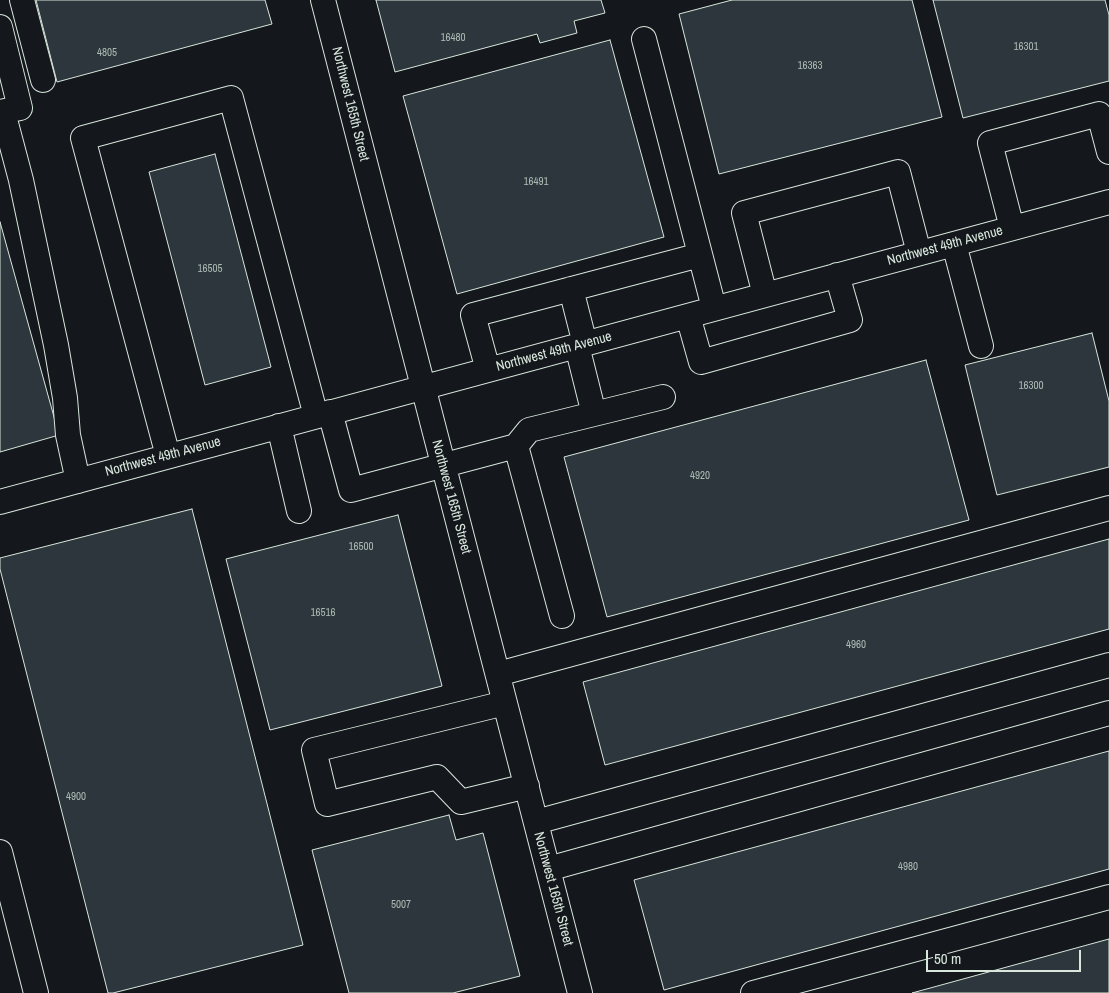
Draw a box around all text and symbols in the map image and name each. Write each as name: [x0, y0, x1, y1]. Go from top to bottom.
house number: 16480: [440, 31, 466, 45]
house number: 16301: [1013, 40, 1039, 54]
street label: Northwest 165th Street: [328, 45, 372, 163]
house number: 4805: [97, 46, 117, 60]
house number: 16363: [797, 59, 823, 73]
house number: 16491: [523, 175, 549, 189]
street label: Northwest 49th Avenue: [885, 222, 1005, 270]
house number: 16505: [197, 262, 223, 276]
street label: Northwest 49th Avenue: [494, 328, 614, 376]
house number: 16300: [1018, 379, 1044, 393]
street label: Northwest 49th Avenue: [103, 433, 223, 481]
street label: Northwest 165th Street: [428, 438, 474, 556]
house number: 4920: [690, 469, 710, 483]
house number: 16500: [348, 540, 374, 554]
house number: 16516: [310, 606, 336, 620]
house number: 4960: [846, 638, 866, 652]
house number: 4900: [66, 790, 86, 804]
street label: Northwest 165th Street: [530, 830, 576, 948]
house number: 4980: [898, 860, 918, 874]
house number: 5007: [391, 898, 411, 912]
scale bar: [929, 940, 1084, 972]
text: 50 m: [934, 948, 961, 969]

